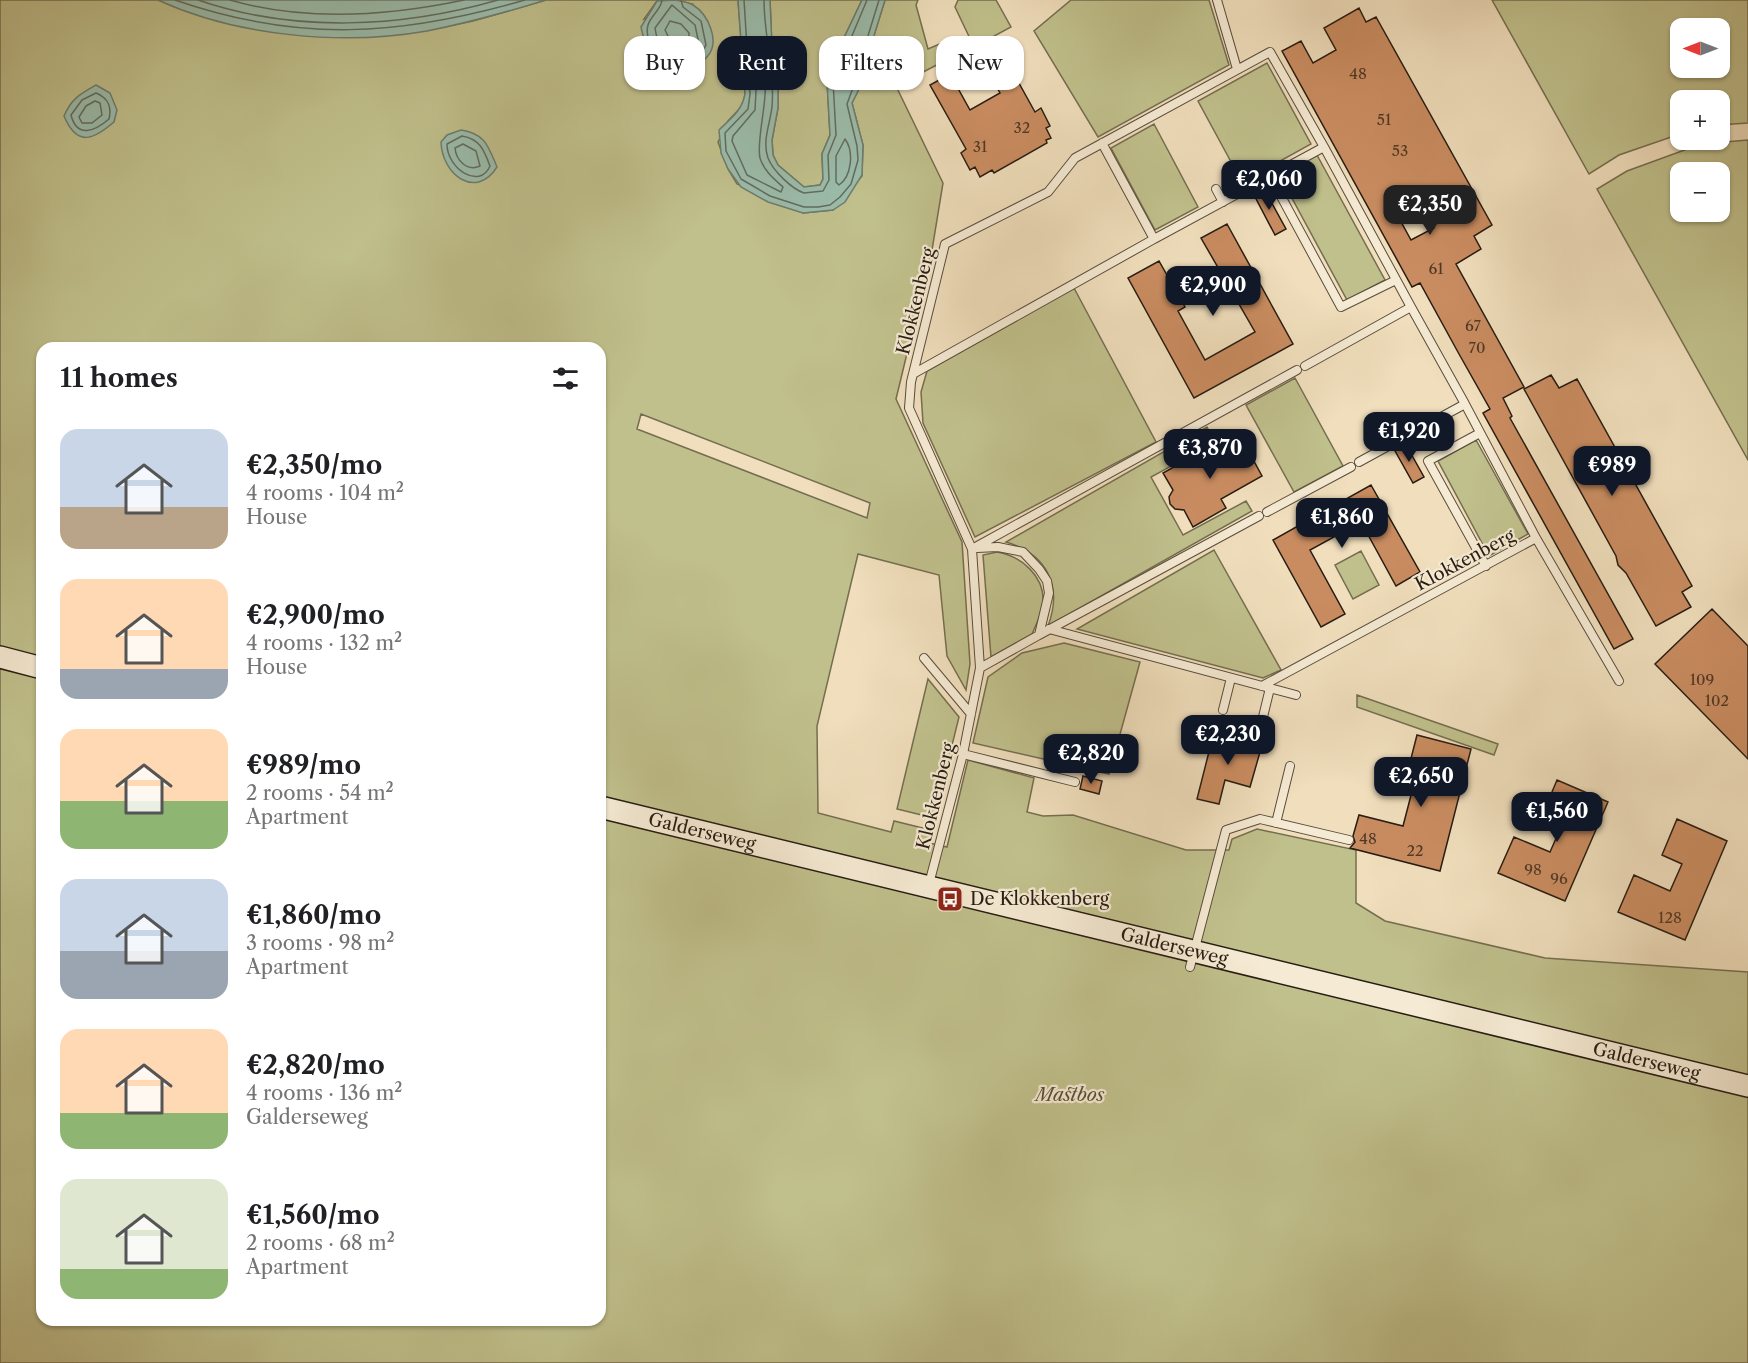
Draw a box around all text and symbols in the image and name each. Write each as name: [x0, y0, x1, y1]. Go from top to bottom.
north arrow: [1670, 18, 1730, 78]
map controls: [1670, 18, 1730, 222]
chip: Buy: [624, 36, 705, 90]
chip: Rent: [717, 36, 807, 90]
chip: Filters: [819, 36, 924, 90]
chip: New: [936, 36, 1024, 90]
house number: 48: [1349, 64, 1367, 83]
button: +: [1670, 90, 1730, 150]
house number: 51: [1377, 110, 1392, 129]
house number: 32: [1014, 118, 1030, 137]
house number: 31: [973, 137, 988, 156]
house number: 53: [1392, 141, 1408, 160]
pin: €2,060: [1220, 160, 1318, 211]
button: −: [1670, 162, 1730, 222]
text: €2,060: [1235, 167, 1303, 191]
pin: €2,350: [1381, 185, 1479, 236]
text: €2,350: [1397, 192, 1463, 216]
street label: Klokkenberg: [892, 245, 940, 357]
house number: 61: [1428, 259, 1444, 278]
pin: €2,900: [1164, 266, 1262, 317]
text: €2,900: [1180, 273, 1246, 297]
house number: 67: [1465, 316, 1482, 335]
house number: 70: [1469, 338, 1485, 357]
text: 11 homes: [60, 362, 178, 394]
icon: filters: [549, 362, 582, 395]
pin: €1,920: [1360, 412, 1458, 463]
text: €1,920: [1377, 419, 1441, 443]
pin: €3,870: [1161, 429, 1259, 480]
text: €3,870: [1178, 436, 1243, 460]
pin: €989: [1576, 446, 1648, 497]
text: €2,350/mo: [246, 449, 382, 481]
icon: home: [108, 453, 180, 525]
text: €989: [1588, 453, 1636, 477]
text: 4 rooms · 104 m²: [246, 481, 404, 505]
pin: €1,860: [1293, 498, 1391, 549]
text: House: [246, 505, 307, 529]
text: €1,860: [1310, 505, 1374, 529]
street label: Klokkenberg: [1411, 524, 1519, 595]
text: €2,900/mo: [246, 599, 385, 631]
icon: home: [108, 603, 180, 675]
text: 4 rooms · 132 m²: [246, 631, 402, 655]
text: House: [246, 655, 307, 679]
house number: 109: [1690, 670, 1714, 689]
house number: 102: [1705, 691, 1729, 710]
pin: €2,230: [1179, 715, 1277, 766]
text: €2,230: [1195, 722, 1261, 746]
pin: €2,820: [1042, 734, 1140, 785]
street label: Klokkenberg: [912, 740, 960, 852]
text: €2,820: [1058, 741, 1124, 765]
text: €989/mo: [246, 749, 361, 781]
icon: home: [108, 753, 180, 825]
pin: €2,650: [1372, 757, 1470, 808]
text: €2,650: [1388, 764, 1454, 788]
text: 2 rooms · 54 m²: [246, 781, 394, 805]
pin: €1,560: [1508, 792, 1606, 843]
text: €1,560: [1526, 799, 1588, 823]
text: Apartment: [246, 805, 349, 829]
street label: Galderseweg: [646, 808, 758, 856]
house number: 48: [1359, 829, 1377, 848]
house number: 22: [1406, 841, 1424, 860]
house number: 98: [1524, 860, 1542, 879]
house number: 96: [1550, 869, 1568, 888]
bus stop icon: De Klokkenberg: [935, 884, 965, 914]
place label: De Klokkenberg: [970, 888, 1110, 910]
text: €1,860/mo: [246, 899, 381, 931]
icon: home: [108, 903, 180, 975]
house number: 128: [1658, 908, 1682, 927]
street label: Galderseweg: [1118, 923, 1231, 970]
text: 3 rooms · 98 m²: [246, 931, 394, 955]
text: Apartment: [246, 955, 349, 979]
street label: Galderseweg: [1591, 1038, 1703, 1085]
text: €2,820/mo: [246, 1049, 385, 1081]
icon: home: [108, 1053, 180, 1125]
text: 4 rooms · 136 m²: [246, 1081, 402, 1105]
park label: Mastbos: [1034, 1084, 1104, 1106]
text: Galderseweg: [246, 1105, 368, 1129]
text: €1,560/mo: [246, 1199, 380, 1231]
icon: home: [108, 1203, 180, 1275]
text: 2 rooms · 68 m²: [246, 1231, 395, 1255]
text: Apartment: [246, 1255, 349, 1279]

